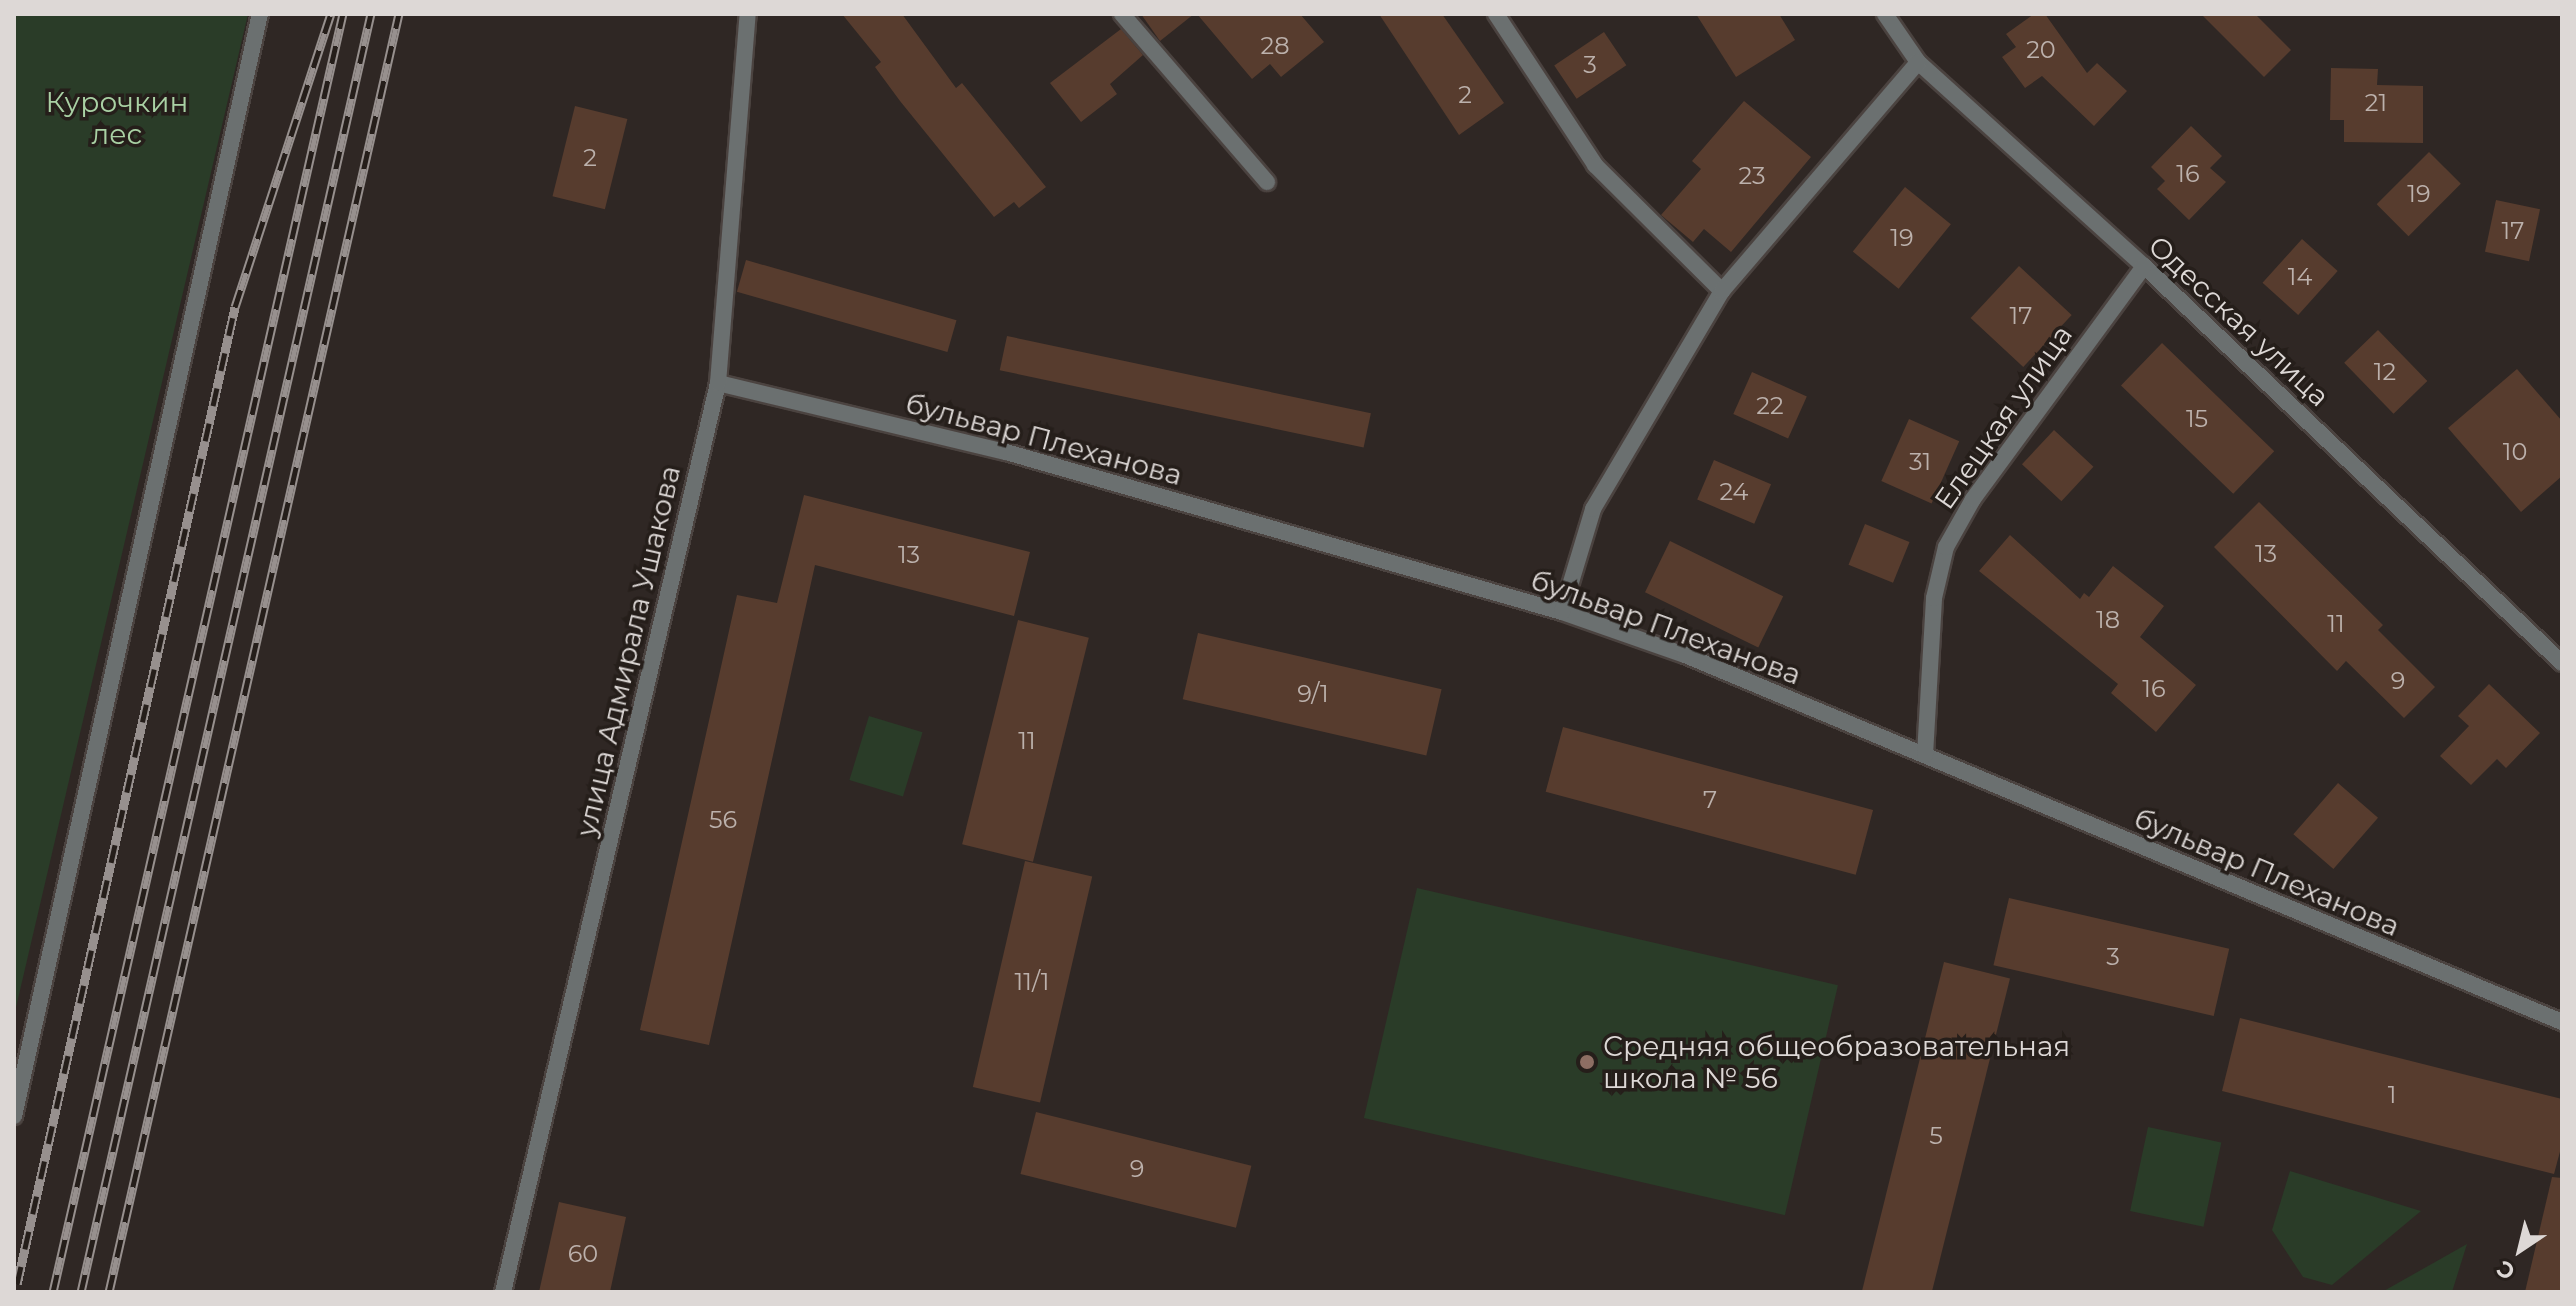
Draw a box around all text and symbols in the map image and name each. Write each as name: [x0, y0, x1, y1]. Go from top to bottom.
house number: 28: [1261, 32, 1289, 60]
house number: 20: [2026, 36, 2056, 64]
house number: 3: [1583, 51, 1597, 79]
house number: 2: [1458, 81, 1472, 109]
park label: Курочкин лес: [46, 85, 188, 151]
house number: 21: [2365, 89, 2387, 117]
house number: 2: [583, 144, 597, 172]
house number: 16: [2176, 160, 2200, 188]
house number: 23: [1738, 162, 1766, 190]
house number: 19: [2407, 180, 2431, 208]
house number: 17: [2502, 217, 2524, 245]
house number: 19: [1890, 224, 1914, 252]
street label: Одесская улица: [2142, 229, 2336, 413]
house number: 14: [2288, 263, 2312, 291]
house number: 17: [2010, 302, 2032, 330]
street label: Елецкая улица: [1927, 319, 2079, 515]
house number: 12: [2374, 358, 2396, 386]
street label: бульвар Плеханова: [902, 386, 1186, 492]
house number: 22: [1756, 392, 1784, 420]
house number: 15: [2186, 405, 2208, 433]
house number: 10: [2503, 438, 2527, 466]
house number: 31: [1909, 448, 1931, 476]
street label: улица Адмирала Ушакова: [569, 462, 687, 840]
house number: 24: [1720, 478, 1748, 506]
house number: 13: [2255, 540, 2277, 568]
house number: 13: [898, 541, 920, 569]
street label: бульвар Плеханова: [1526, 562, 1806, 692]
house number: 18: [2096, 606, 2120, 634]
house number: 11: [2327, 610, 2345, 638]
house number: 9: [2391, 667, 2405, 695]
house number: 16: [2142, 675, 2166, 703]
house number: 9/1: [1297, 680, 1329, 708]
house number: 11: [1018, 727, 1036, 755]
house number: 7: [1703, 786, 1717, 814]
street label: бульвар Плеханова: [2129, 801, 2405, 943]
house number: 56: [709, 806, 737, 834]
house number: 3: [2106, 943, 2120, 971]
house number: 11/1: [1015, 968, 1049, 996]
place label: Средняя общеобразовательная школа № 56: [1603, 1029, 2070, 1095]
marker: Средняя общеобразовательная школа № 56: [1578, 1053, 1596, 1071]
house number: 1: [2388, 1081, 2396, 1109]
house number: 5: [1929, 1122, 1943, 1150]
house number: 9: [1130, 1155, 1144, 1183]
north arrow: [2480, 1210, 2560, 1290]
house number: 60: [568, 1240, 598, 1268]
text: С: [2492, 1254, 2520, 1286]

